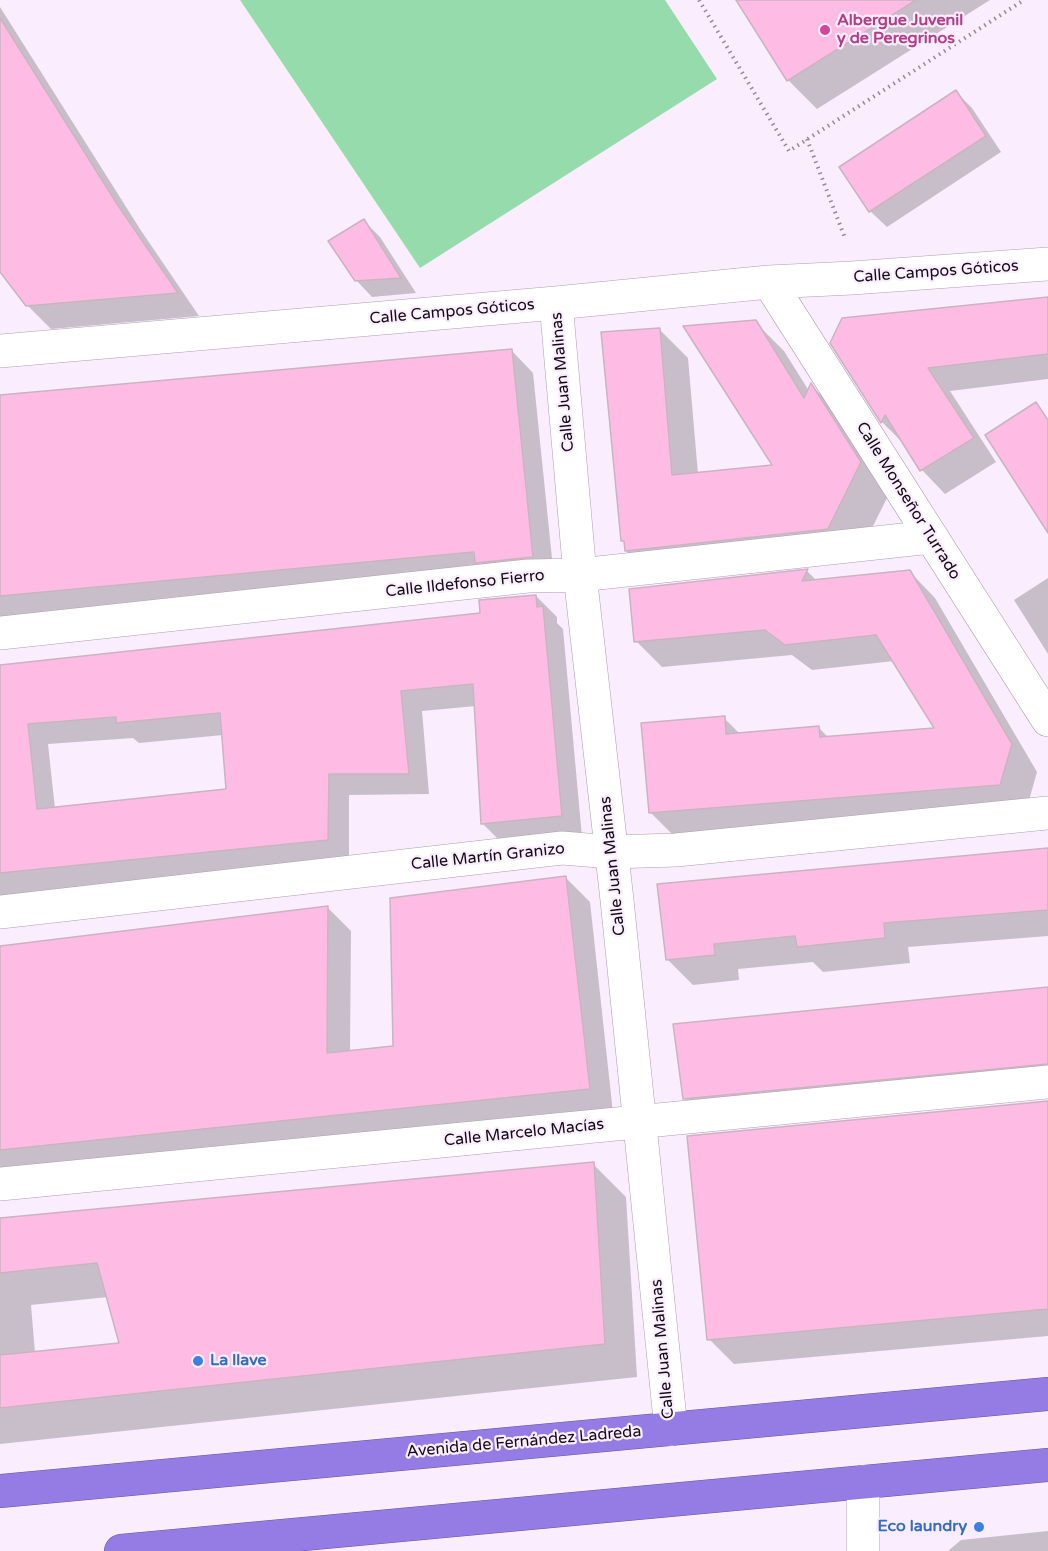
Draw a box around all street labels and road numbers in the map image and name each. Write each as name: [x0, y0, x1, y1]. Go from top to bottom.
street label: Calle Campos Góticos: [853, 257, 1019, 287]
street label: Calle Campos Góticos: [369, 295, 535, 329]
street label: Calle Juan Malinas: [547, 311, 579, 453]
street label: Calle Monseñor Turrado: [852, 419, 964, 583]
street label: Calle Ildefonso Fierro: [385, 566, 545, 602]
street label: Calle Juan Malinas: [596, 795, 630, 937]
street label: Calle Martín Granizo: [410, 839, 566, 875]
street label: Calle Marcelo Macías: [443, 1115, 605, 1151]
street label: Calle Juan Malinas: [647, 1278, 679, 1420]
street label: Avenida de Fernández Ladreda: [406, 1422, 642, 1462]

